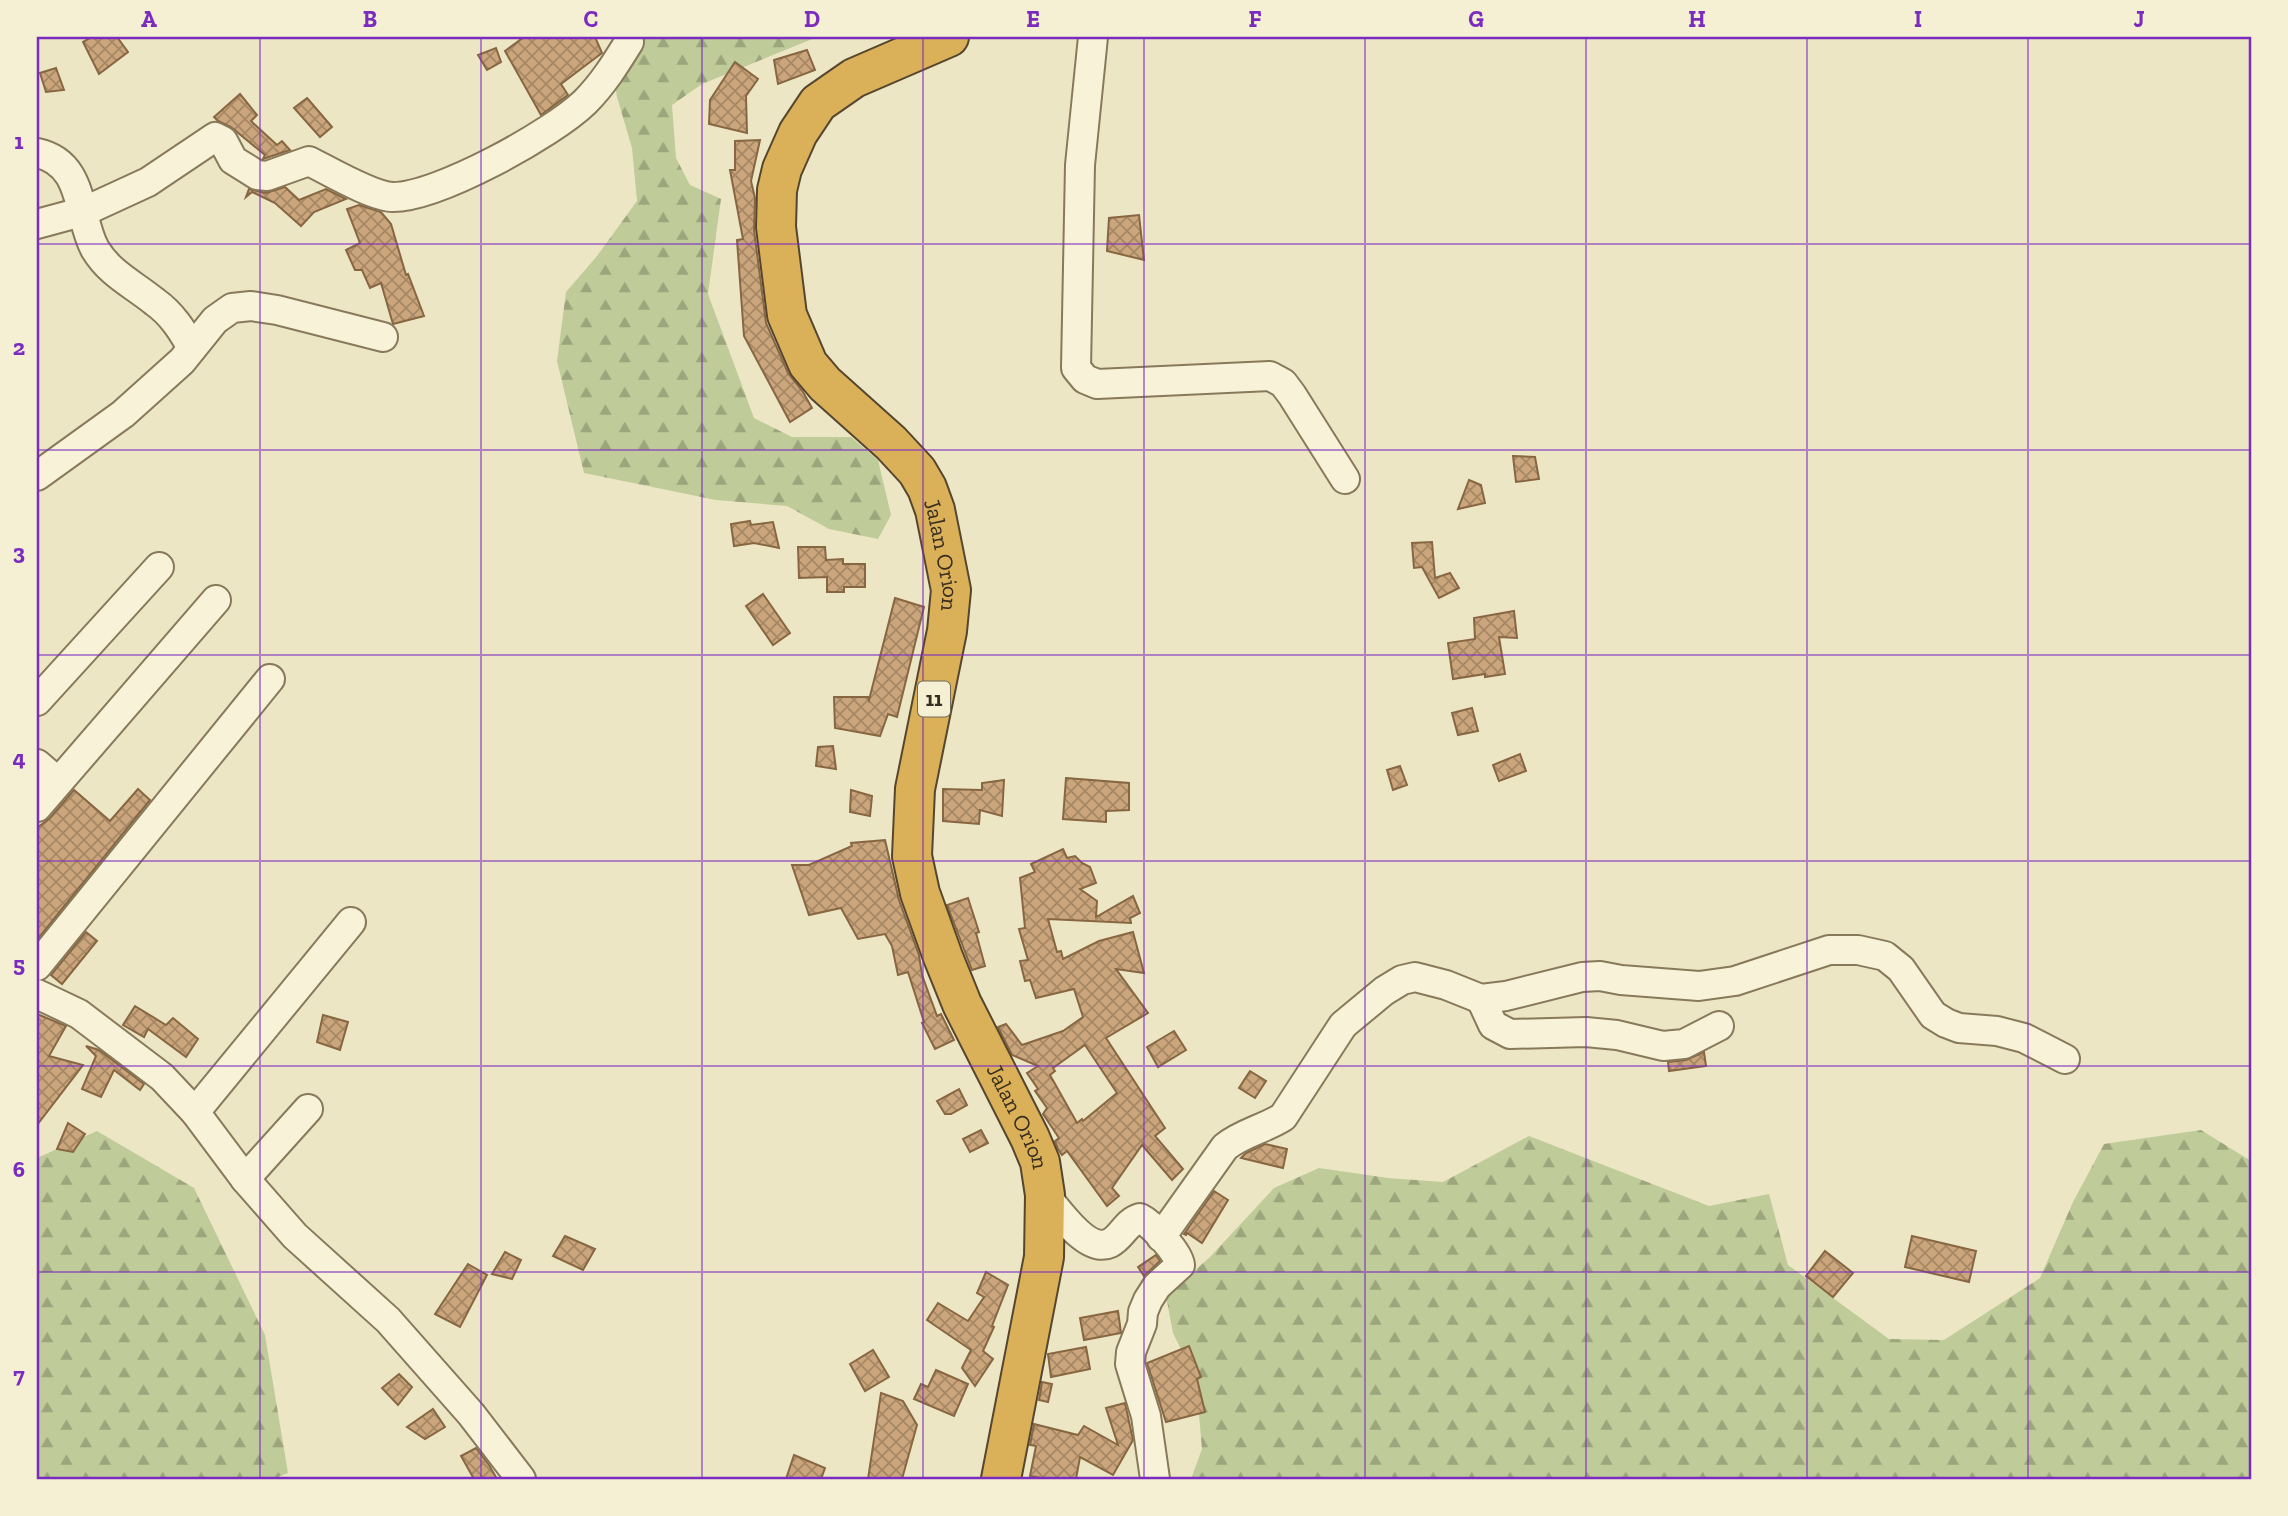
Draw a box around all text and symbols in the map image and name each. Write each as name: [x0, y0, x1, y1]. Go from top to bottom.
text: A: [141, 5, 157, 33]
text: B: [363, 5, 377, 33]
text: C: [584, 5, 598, 33]
text: D: [804, 5, 820, 33]
text: E: [1026, 5, 1040, 33]
text: F: [1248, 5, 1262, 33]
text: G: [1468, 5, 1484, 33]
text: H: [1688, 5, 1706, 33]
text: I: [1914, 5, 1922, 33]
text: J: [2133, 5, 2145, 33]
text: 1: [14, 127, 24, 155]
text: 2: [13, 333, 25, 361]
street label: Jalan Orion: [918, 494, 965, 612]
text: 3: [13, 538, 25, 566]
road number: 11: [918, 682, 950, 716]
text: 4: [12, 744, 26, 772]
text: 5: [13, 950, 25, 978]
street label: Jalan Orion: [981, 1059, 1055, 1171]
text: 6: [13, 1155, 25, 1183]
text: 7: [13, 1361, 25, 1389]

